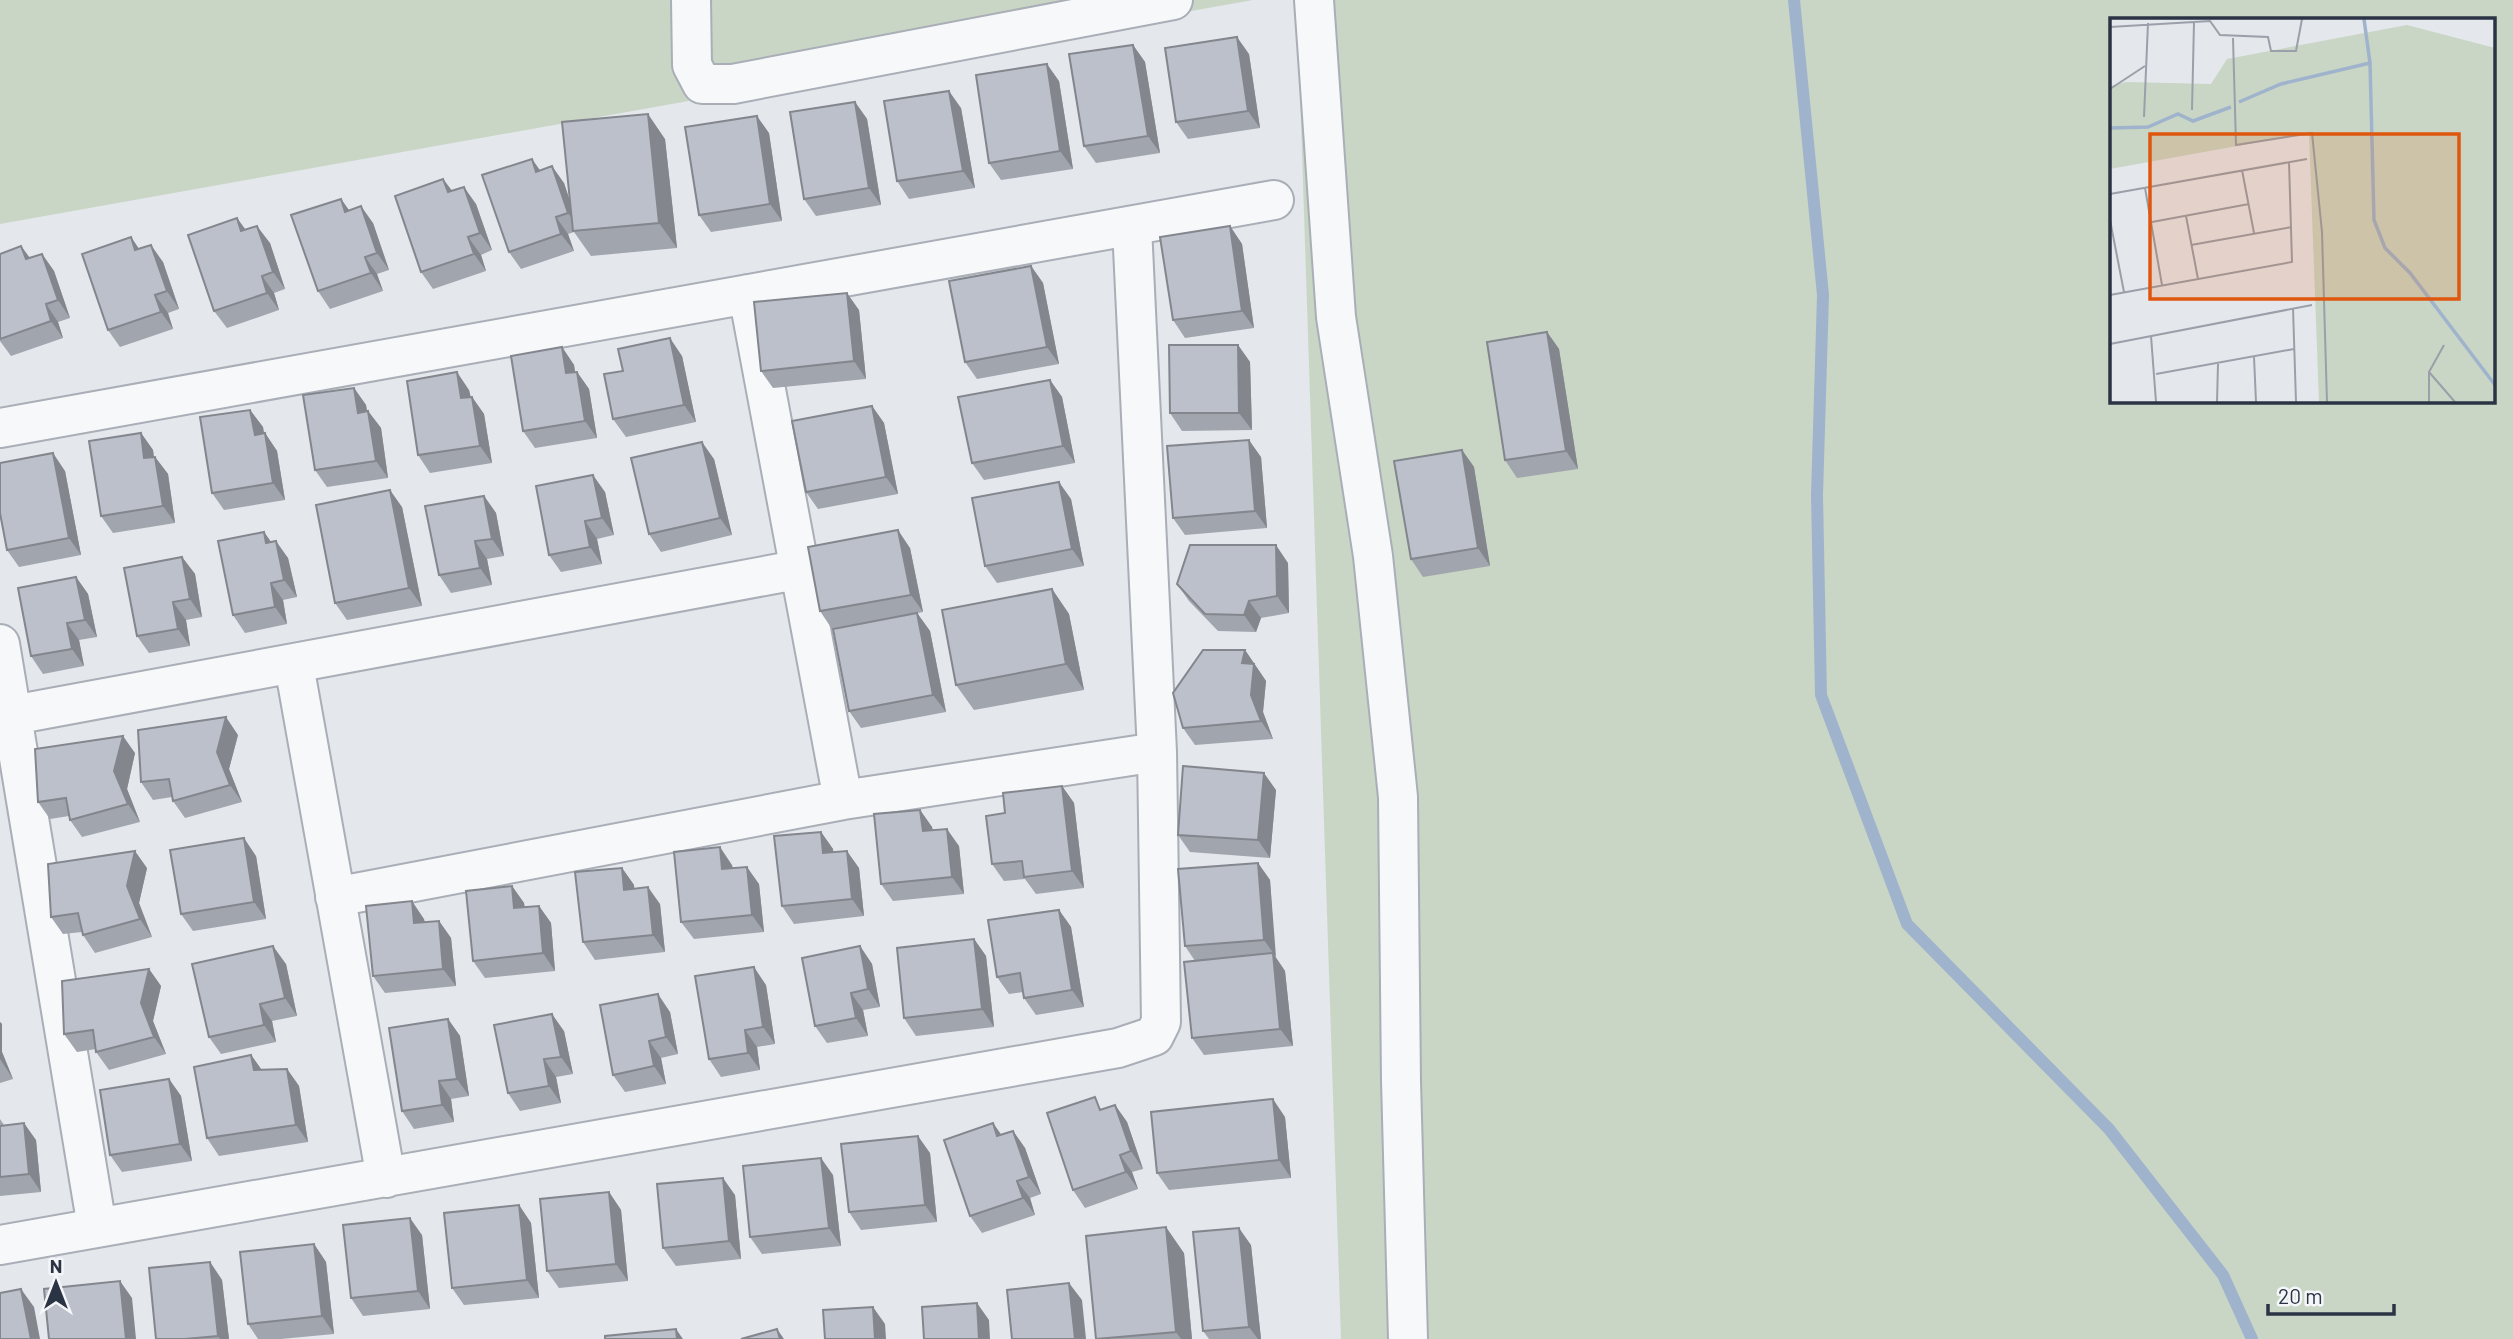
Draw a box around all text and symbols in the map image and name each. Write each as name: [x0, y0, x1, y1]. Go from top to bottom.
inset map: [2110, 18, 2496, 402]
north arrow: [21, 1248, 91, 1318]
text: N: [50, 1254, 62, 1277]
scale bar: [2268, 1272, 2394, 1316]
text: 20 m: [2278, 1283, 2323, 1308]

